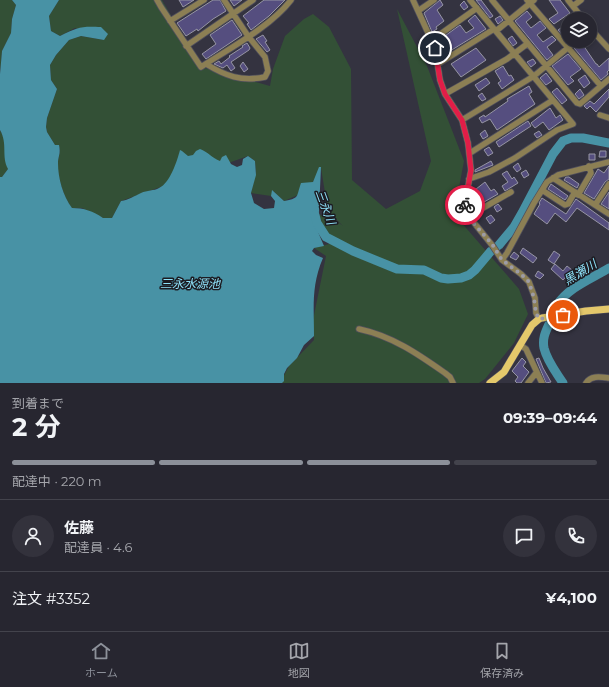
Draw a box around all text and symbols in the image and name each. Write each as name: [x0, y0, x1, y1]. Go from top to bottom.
map controls: [561, 12, 597, 48]
button: layers: [561, 12, 597, 48]
pin: [418, 31, 452, 65]
icon: home: [424, 37, 446, 59]
courier: [445, 185, 485, 225]
water label: 三永川: [313, 188, 340, 228]
icon: bike: [454, 194, 476, 216]
water label: 黒瀬川: [561, 255, 601, 288]
water label: 三永水源池: [160, 276, 221, 291]
pin: [546, 298, 580, 332]
icon: bag: [552, 304, 574, 326]
text: 到着まで: [12, 395, 64, 411]
text: 09:39–09:44: [503, 408, 597, 427]
text: 2 分: [12, 411, 61, 443]
text: 配達中 · 220 m: [12, 473, 102, 489]
button: person: [12, 515, 54, 557]
button: chat: [503, 515, 545, 557]
button: phone: [555, 515, 597, 557]
text: 佐藤: [64, 518, 94, 537]
text: 配達員 · 4.6: [64, 539, 132, 555]
text: ¥4,100: [546, 588, 597, 607]
text: 注文 #3352: [12, 589, 90, 608]
tab: ホーム: [85, 640, 118, 680]
tab: 地図: [288, 640, 310, 680]
tab: 保存済み: [480, 640, 524, 680]

